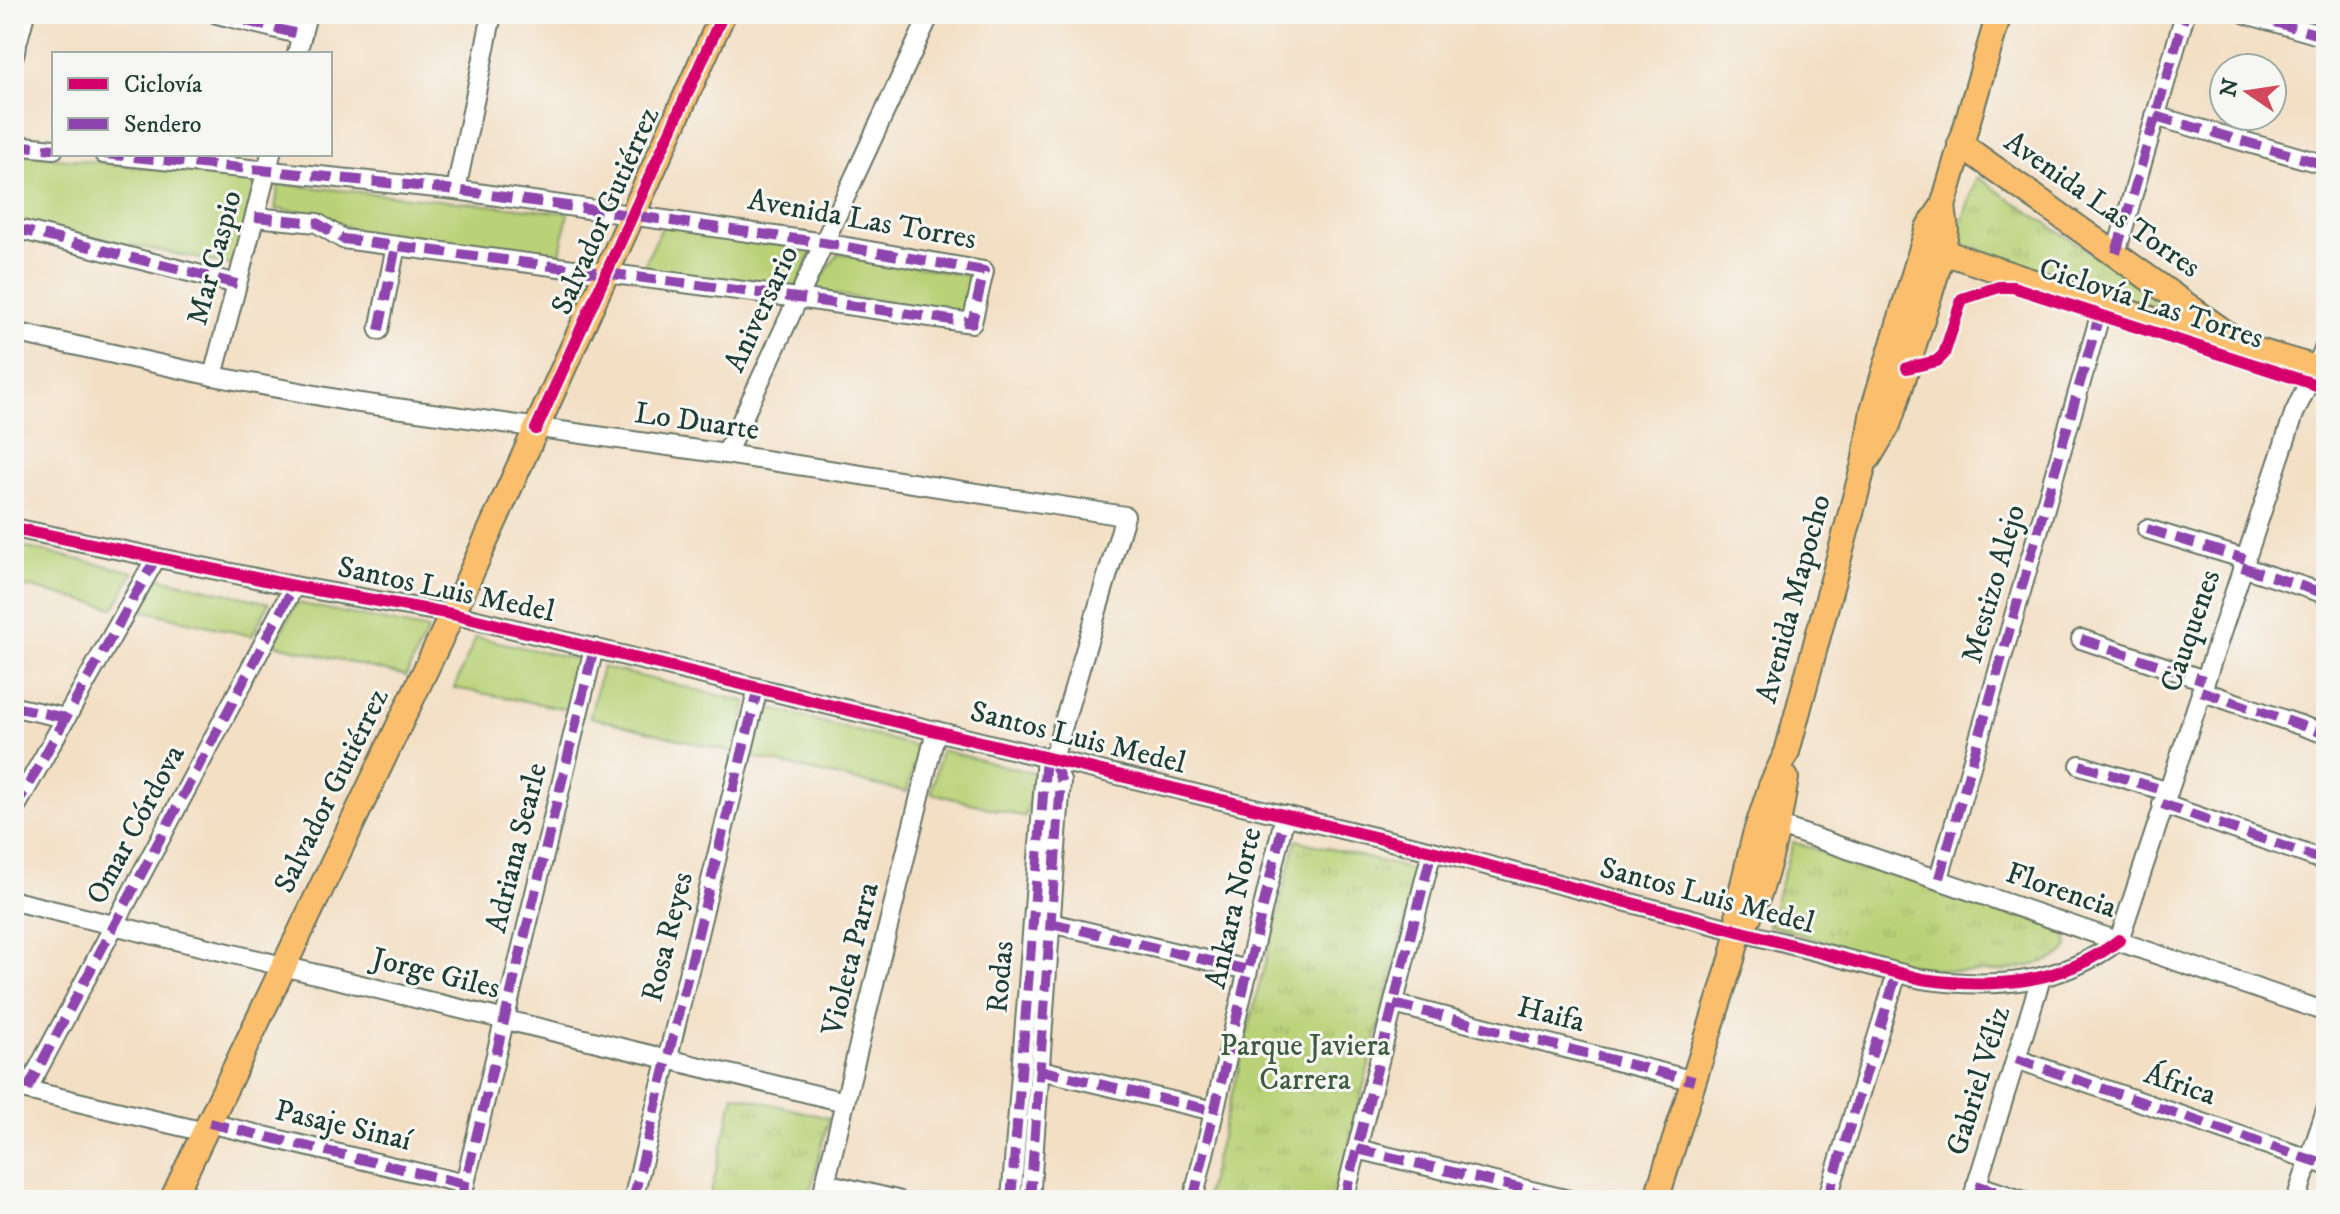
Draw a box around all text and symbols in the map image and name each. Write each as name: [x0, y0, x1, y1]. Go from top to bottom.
legend: [52, 52, 332, 156]
north arrow: [2208, 52, 2288, 132]
text: Ciclovía: [124, 70, 203, 100]
text: N: [2215, 76, 2245, 100]
street label: Salvador Gutiérrez: [544, 102, 668, 320]
text: Sendero: [124, 110, 202, 140]
street label: Avenida Las Torres: [1997, 124, 2207, 286]
street label: Avenida Las Torres: [745, 182, 979, 258]
street label: Mar Caspio: [179, 187, 251, 329]
street label: Aniversario: [717, 240, 807, 378]
street label: Ciclovía Las Torres: [2034, 250, 2268, 358]
street label: Lo Duarte: [632, 395, 762, 449]
street label: Avenida Mapocho: [1748, 491, 1840, 707]
street label: Mestizo Alejo: [1954, 501, 2034, 667]
street label: Santos Luis Medel: [334, 549, 558, 631]
street label: Cauquenes: [2153, 565, 2229, 697]
street label: Salvador Gutiérrez: [266, 683, 398, 899]
street label: Santos Luis Medel: [966, 693, 1190, 783]
street label: Omar Córdova: [79, 739, 194, 911]
street label: Adriana Searle: [478, 759, 556, 937]
street label: Ankara Norte: [1197, 824, 1271, 992]
street label: Santos Luis Medel: [1596, 850, 1818, 942]
street label: Florencia: [2001, 855, 2121, 927]
street label: Rosa Reyes: [634, 868, 702, 1006]
street label: Violeta Parra: [814, 878, 888, 1040]
street label: Rodas: [979, 939, 1023, 1015]
street label: Jorge Giles: [365, 940, 504, 1008]
street label: Haifa: [1514, 989, 1589, 1041]
street label: Gabriel Véliz: [1939, 1002, 2019, 1160]
park label: Parque Javiera Carrera: [1220, 1028, 1391, 1099]
street label: África: [2139, 1054, 2222, 1114]
street label: Pasaje Sinaí: [271, 1092, 416, 1160]

